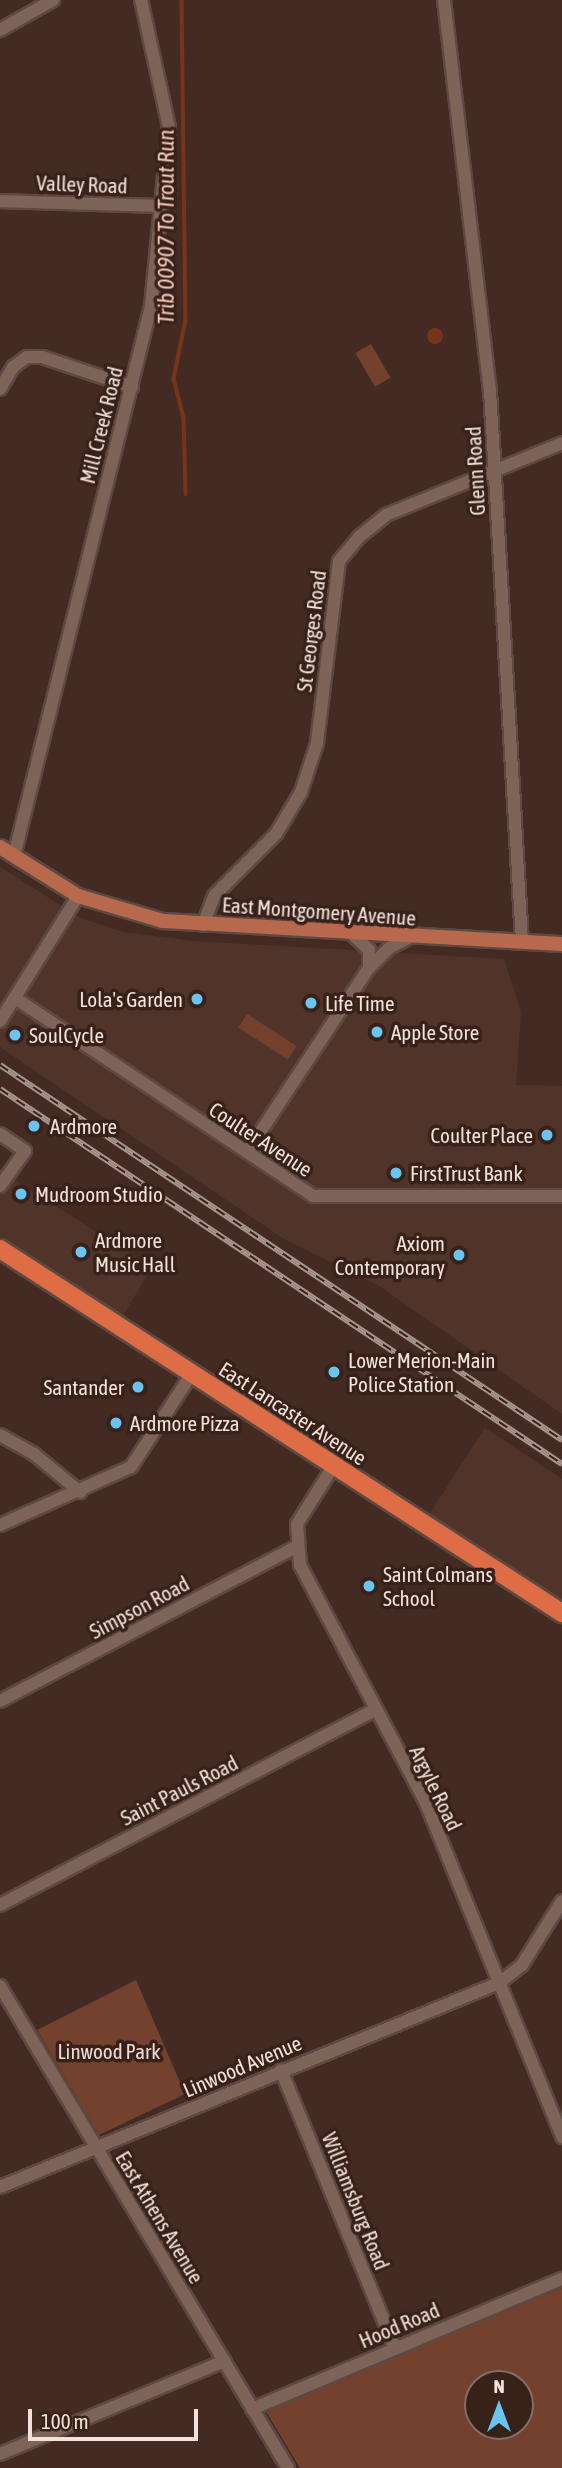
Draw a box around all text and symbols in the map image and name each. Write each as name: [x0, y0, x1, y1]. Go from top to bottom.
water label: Trib 00907 To Trout Run: [152, 130, 180, 324]
street label: Valley Road: [36, 170, 128, 198]
street label: Mill Creek Road: [74, 364, 128, 486]
street label: Glenn Road: [460, 426, 490, 516]
street label: St Georges Road: [291, 569, 331, 693]
street label: East Montgomery Avenue: [221, 892, 417, 930]
place label: Lola's Garden: [79, 986, 183, 1012]
place label: Life Time: [325, 990, 394, 1016]
marker: Lola's Garden: [189, 991, 205, 1007]
marker: Life Time: [303, 995, 319, 1011]
place label: Apple Store: [391, 1019, 479, 1045]
place label: SoulCycle: [29, 1022, 104, 1048]
marker: Apple Store: [369, 1024, 385, 1040]
marker: SoulCycle: [7, 1027, 23, 1043]
street label: Coulter Avenue: [205, 1096, 317, 1182]
place label: Ardmore: [50, 1113, 117, 1139]
marker: Ardmore: [24, 1116, 44, 1136]
place label: Coulter Place: [431, 1122, 533, 1148]
marker: Coulter Place: [539, 1127, 555, 1143]
place label: FirstTrust Bank: [410, 1160, 523, 1186]
marker: FirstTrust Bank: [388, 1165, 404, 1181]
place label: Mudroom Studio: [35, 1181, 163, 1207]
marker: Mudroom Studio: [13, 1186, 29, 1202]
place label: Ardmore Music Hall: [95, 1227, 175, 1277]
place label: Axiom Contemporary: [335, 1230, 445, 1280]
marker: Ardmore Music Hall: [73, 1244, 89, 1260]
marker: Axiom Contemporary: [451, 1247, 467, 1263]
place label: Lower Merion-Main Police Station: [348, 1347, 496, 1397]
street label: East Lancaster Avenue: [215, 1356, 371, 1470]
marker: Lower Merion-Main Police Station: [326, 1364, 342, 1380]
place label: Santander: [44, 1374, 124, 1400]
marker: Santander: [130, 1379, 146, 1395]
place label: Ardmore Pizza: [130, 1410, 240, 1436]
marker: Ardmore Pizza: [108, 1415, 124, 1431]
place label: Saint Colmans School: [383, 1561, 493, 1611]
street label: Simpson Road: [85, 1570, 193, 1644]
marker: Saint Colmans School: [361, 1578, 377, 1594]
street label: Argyle Road: [405, 1741, 467, 1835]
street label: Saint Pauls Road: [116, 1750, 242, 1830]
street label: Linwood Avenue: [179, 2030, 305, 2102]
park label: Linwood Park: [57, 2038, 161, 2064]
street label: Williamsburg Road: [317, 2129, 395, 2273]
street label: East Athens Avenue: [111, 2146, 209, 2288]
street label: Hood Road: [355, 2297, 443, 2353]
north arrow: [464, 2370, 534, 2440]
text: N: [493, 2375, 505, 2397]
scale bar: [32, 2394, 201, 2438]
text: 100 m: [41, 2409, 89, 2433]

